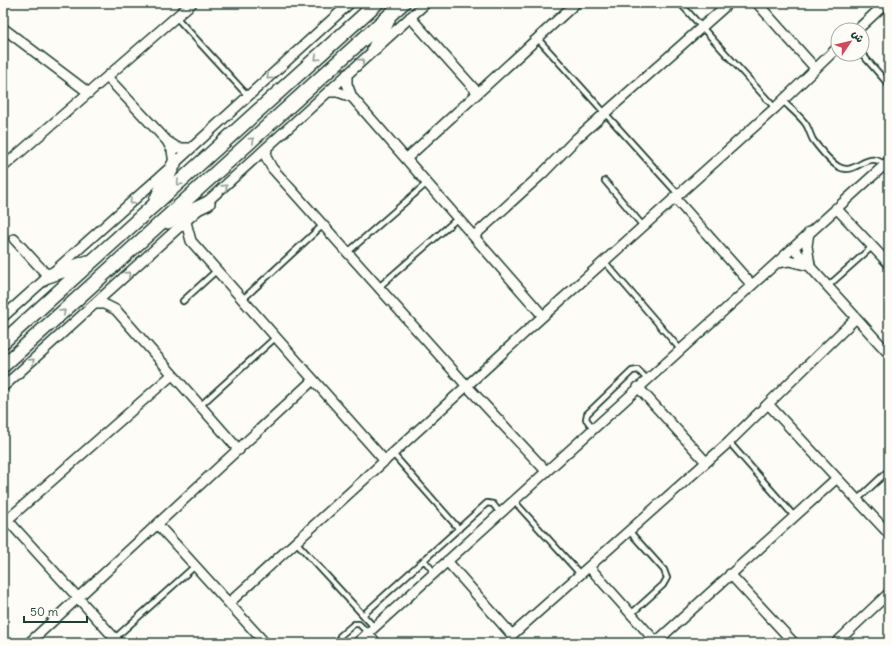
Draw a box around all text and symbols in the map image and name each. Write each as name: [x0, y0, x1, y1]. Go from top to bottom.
north arrow: [830, 22, 870, 62]
text: ش: [849, 27, 867, 45]
one-way arrow: [314, 53, 322, 60]
one-way arrow: [357, 58, 365, 66]
one-way arrow: [266, 72, 274, 79]
one-way arrow: [248, 137, 255, 144]
one-way arrow: [177, 178, 184, 185]
one-way arrow: [220, 184, 228, 192]
one-way arrow: [129, 197, 136, 204]
one-way arrow: [123, 271, 131, 279]
one-way arrow: [58, 309, 66, 316]
one-way arrow: [27, 358, 35, 366]
scale bar: [24, 598, 87, 624]
text: 50 m: [30, 604, 59, 619]

